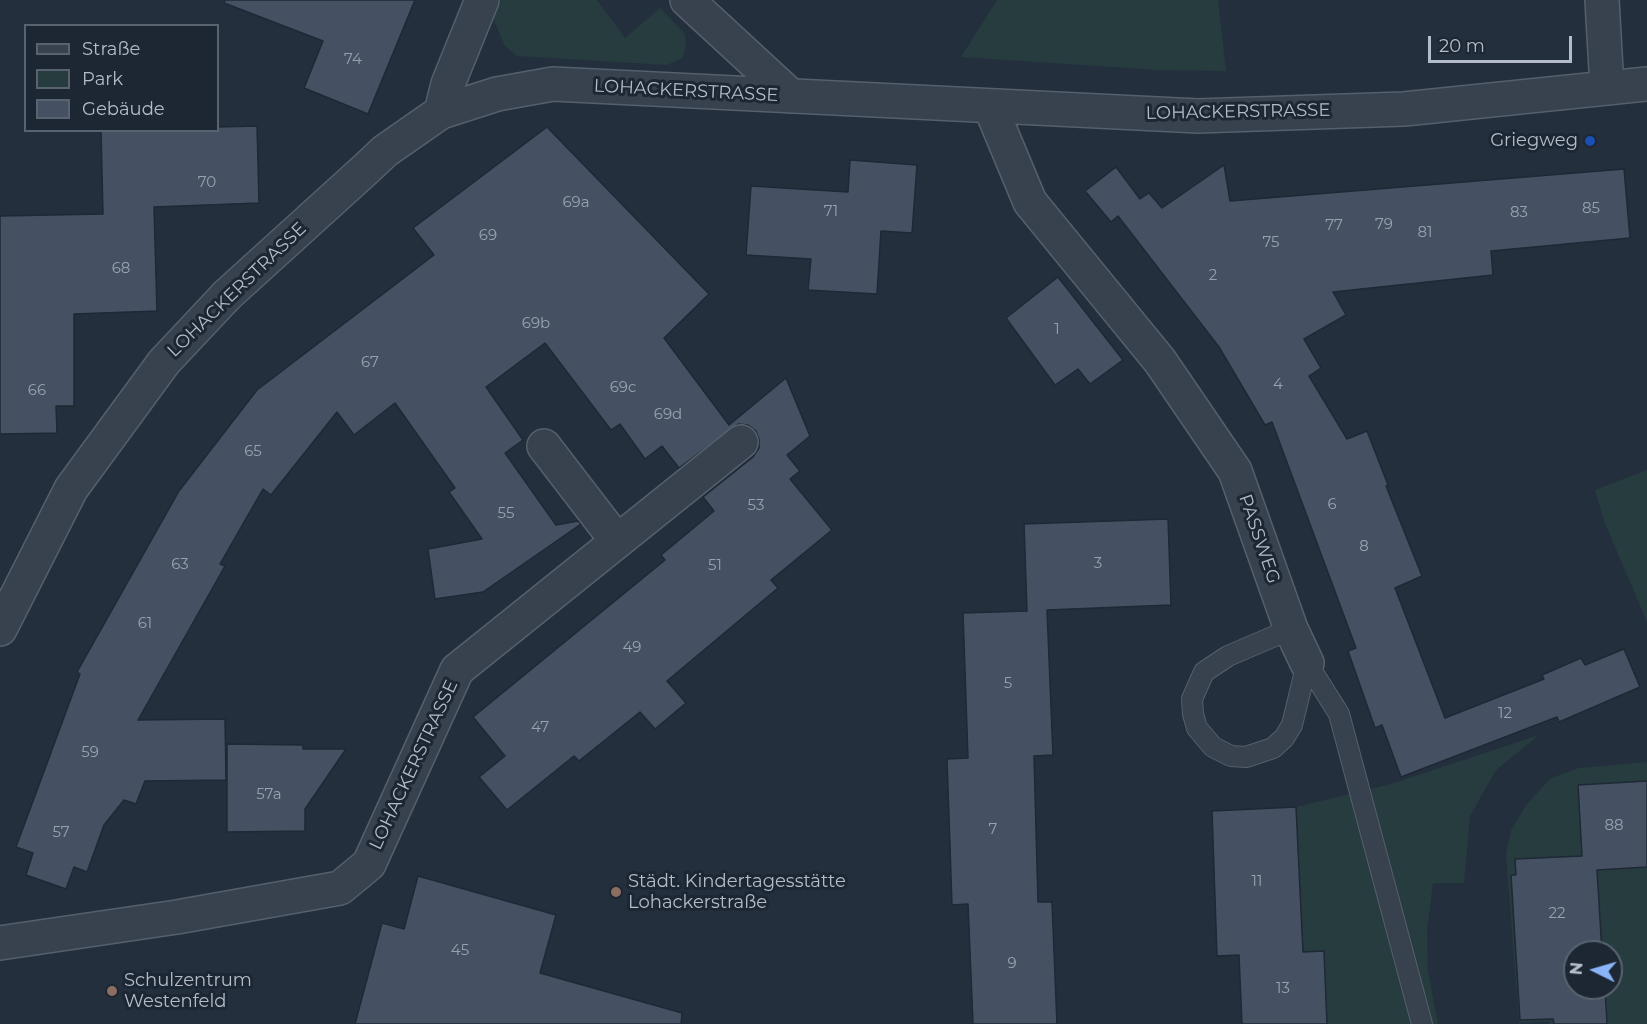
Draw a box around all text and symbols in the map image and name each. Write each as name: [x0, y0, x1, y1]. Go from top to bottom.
legend: [24, 24, 219, 132]
scale bar: [1431, 24, 1575, 62]
text: 20 m: [1439, 35, 1485, 57]
text: Straße: [82, 38, 140, 60]
house number: 74: [344, 51, 362, 69]
text: Park: [82, 68, 123, 90]
street label: LOHACKERSTRASSE: [593, 75, 779, 107]
text: Gebäude: [82, 98, 165, 120]
street label: LOHACKERSTRASSE: [1145, 100, 1331, 124]
place label: Griegweg: [1490, 130, 1578, 152]
marker: Griegweg: [1583, 134, 1597, 148]
house number: 70: [198, 174, 216, 192]
house number: 69a: [562, 194, 590, 212]
house number: 85: [1582, 200, 1600, 218]
house number: 71: [824, 203, 838, 221]
house number: 83: [1510, 204, 1528, 222]
house number: 79: [1375, 216, 1393, 234]
house number: 77: [1325, 217, 1343, 235]
street label: LOHACKERSTRASSE: [163, 218, 311, 362]
house number: 81: [1418, 224, 1432, 242]
house number: 69: [479, 227, 497, 245]
house number: 75: [1262, 234, 1280, 252]
house number: 68: [112, 260, 130, 278]
house number: 2: [1209, 267, 1217, 285]
house number: 69b: [522, 315, 550, 333]
house number: 1: [1054, 321, 1060, 339]
house number: 67: [361, 354, 379, 372]
house number: 4: [1273, 376, 1283, 394]
house number: 69c: [610, 379, 636, 397]
house number: 66: [28, 382, 46, 400]
house number: 69d: [654, 406, 682, 424]
house number: 65: [244, 443, 262, 461]
street label: PASSWEG: [1234, 492, 1284, 586]
house number: 6: [1327, 496, 1337, 514]
house number: 53: [748, 497, 764, 515]
house number: 55: [498, 505, 514, 523]
house number: 8: [1359, 538, 1369, 556]
house number: 3: [1094, 555, 1102, 573]
house number: 63: [171, 556, 189, 574]
house number: 51: [708, 557, 722, 575]
house number: 61: [138, 615, 152, 633]
house number: 49: [623, 639, 641, 657]
house number: 5: [1004, 675, 1012, 693]
street label: LOHACKERSTRASSE: [365, 677, 463, 853]
house number: 12: [1498, 705, 1512, 723]
house number: 47: [531, 719, 549, 737]
house number: 59: [81, 744, 99, 762]
house number: 57a: [256, 786, 282, 804]
house number: 88: [1604, 817, 1624, 835]
house number: 7: [989, 821, 997, 839]
house number: 57: [52, 824, 70, 842]
place label: Städt. Kindertagesstätte Lohackerstraße: [628, 871, 846, 914]
house number: 11: [1252, 873, 1262, 891]
marker: Städt. Kindertagesstätte Lohackerstraße: [609, 885, 623, 899]
house number: 22: [1548, 905, 1566, 923]
north arrow: [1563, 940, 1623, 1000]
house number: 45: [451, 942, 469, 960]
house number: 9: [1007, 955, 1017, 973]
text: N: [1567, 961, 1587, 976]
place label: Schulzentrum Westenfeld: [124, 970, 252, 1012]
house number: 13: [1276, 980, 1290, 998]
marker: Schulzentrum Westenfeld: [105, 984, 119, 998]

